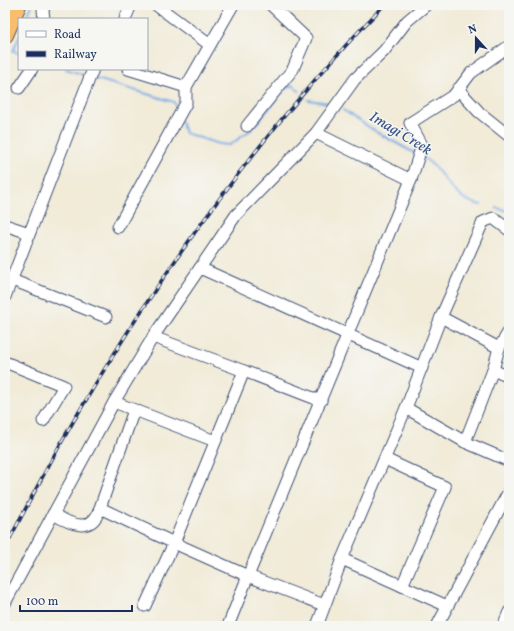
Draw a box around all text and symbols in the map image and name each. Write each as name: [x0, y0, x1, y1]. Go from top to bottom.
legend: [18, 18, 148, 70]
north arrow: [456, 18, 496, 58]
text: N: [467, 22, 479, 38]
text: Road: [54, 27, 81, 43]
text: Railway: [54, 47, 97, 63]
water label: Imagi Creek: [365, 107, 436, 161]
scale bar: [20, 587, 132, 613]
text: 100 m: [26, 594, 59, 610]

